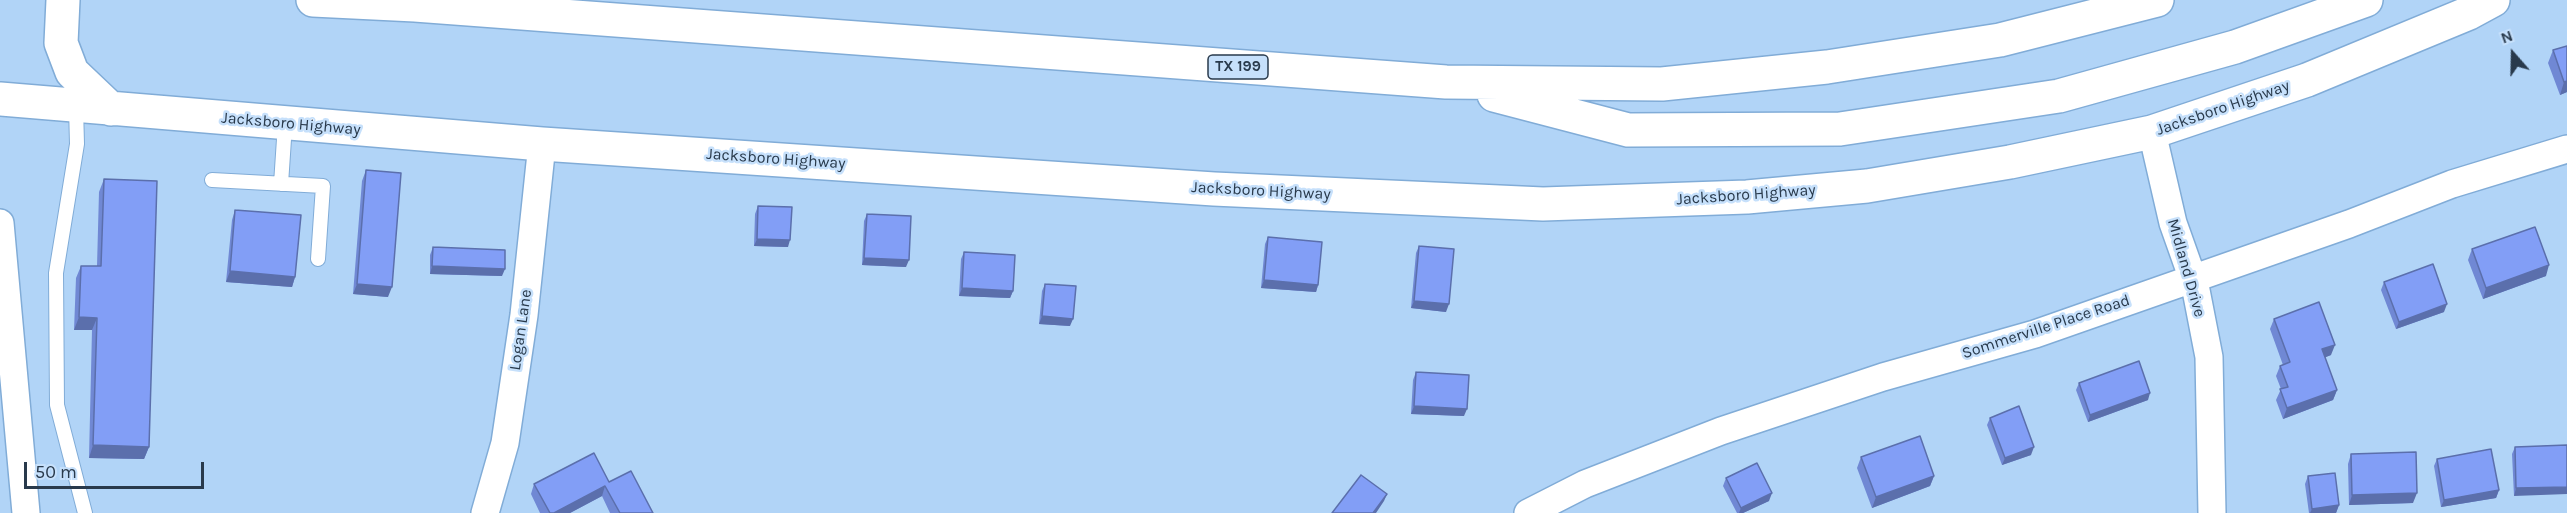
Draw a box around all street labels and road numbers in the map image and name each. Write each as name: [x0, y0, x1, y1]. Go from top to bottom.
road number: TX 199: [1208, 55, 1268, 79]
street label: Jacksboro Highway: [2154, 76, 2292, 140]
street label: Jacksboro Highway: [221, 108, 361, 140]
street label: Jacksboro Highway: [706, 145, 846, 173]
street label: Jacksboro Highway: [1191, 178, 1331, 204]
street label: Jacksboro Highway: [1676, 181, 1816, 209]
street label: Midland Drive: [2163, 217, 2209, 319]
street label: Logan Lane: [506, 288, 536, 372]
street label: Sommerville Place Road: [1960, 291, 2132, 363]

